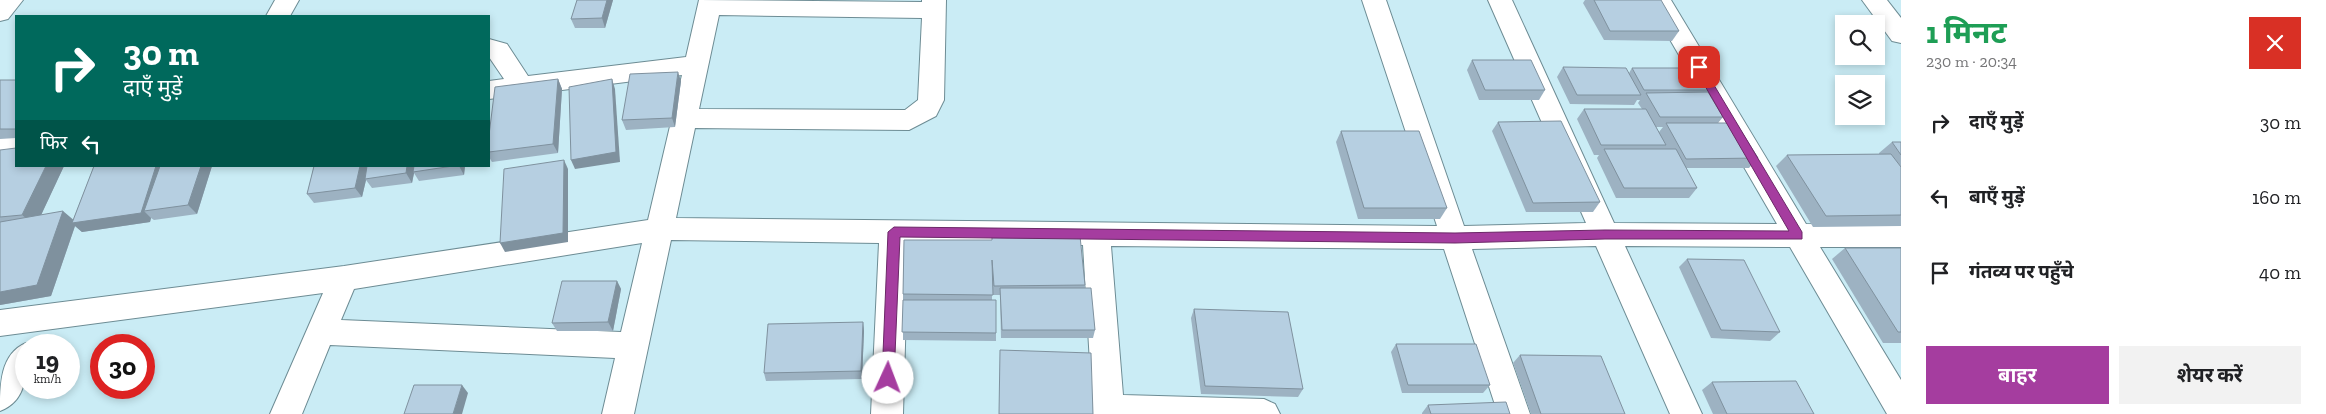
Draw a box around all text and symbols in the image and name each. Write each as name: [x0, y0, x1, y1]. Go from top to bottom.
map controls: [1835, 15, 1885, 125]
button: search: [1835, 15, 1885, 65]
text: 1 मिनट: [1926, 15, 2007, 51]
button: close: [2249, 17, 2301, 69]
text: 30 m: [123, 32, 199, 74]
icon: right: [40, 35, 105, 100]
pin: [1678, 46, 1720, 88]
text: 230 m · 20:34: [1926, 52, 2017, 71]
icon: arrive: [1685, 53, 1713, 81]
text: दाएँ मुड़ें: [123, 74, 182, 101]
button: layers: [1835, 75, 1885, 125]
icon: right: [1926, 109, 1954, 137]
text: दाएँ मुड़ें: [1969, 110, 2024, 133]
text: 30 m: [2260, 111, 2301, 134]
icon: left: [77, 130, 105, 158]
text: फिर: [40, 131, 67, 154]
icon: left: [1926, 184, 1954, 212]
text: बाएँ मुड़ें: [1969, 185, 2025, 208]
text: 160 m: [2252, 186, 2301, 209]
icon: arrive: [1926, 259, 1954, 287]
text: गंतव्य पर पहुँचे: [1969, 260, 2074, 283]
text: 40 m: [2259, 261, 2301, 284]
speed limit sign: 30: [90, 334, 155, 399]
text: 19: [36, 345, 59, 375]
button: बाहर: [1926, 346, 2109, 404]
button: शेयर करें: [2119, 346, 2301, 404]
position arrow: [861, 351, 913, 403]
text: km/h: [34, 372, 61, 386]

